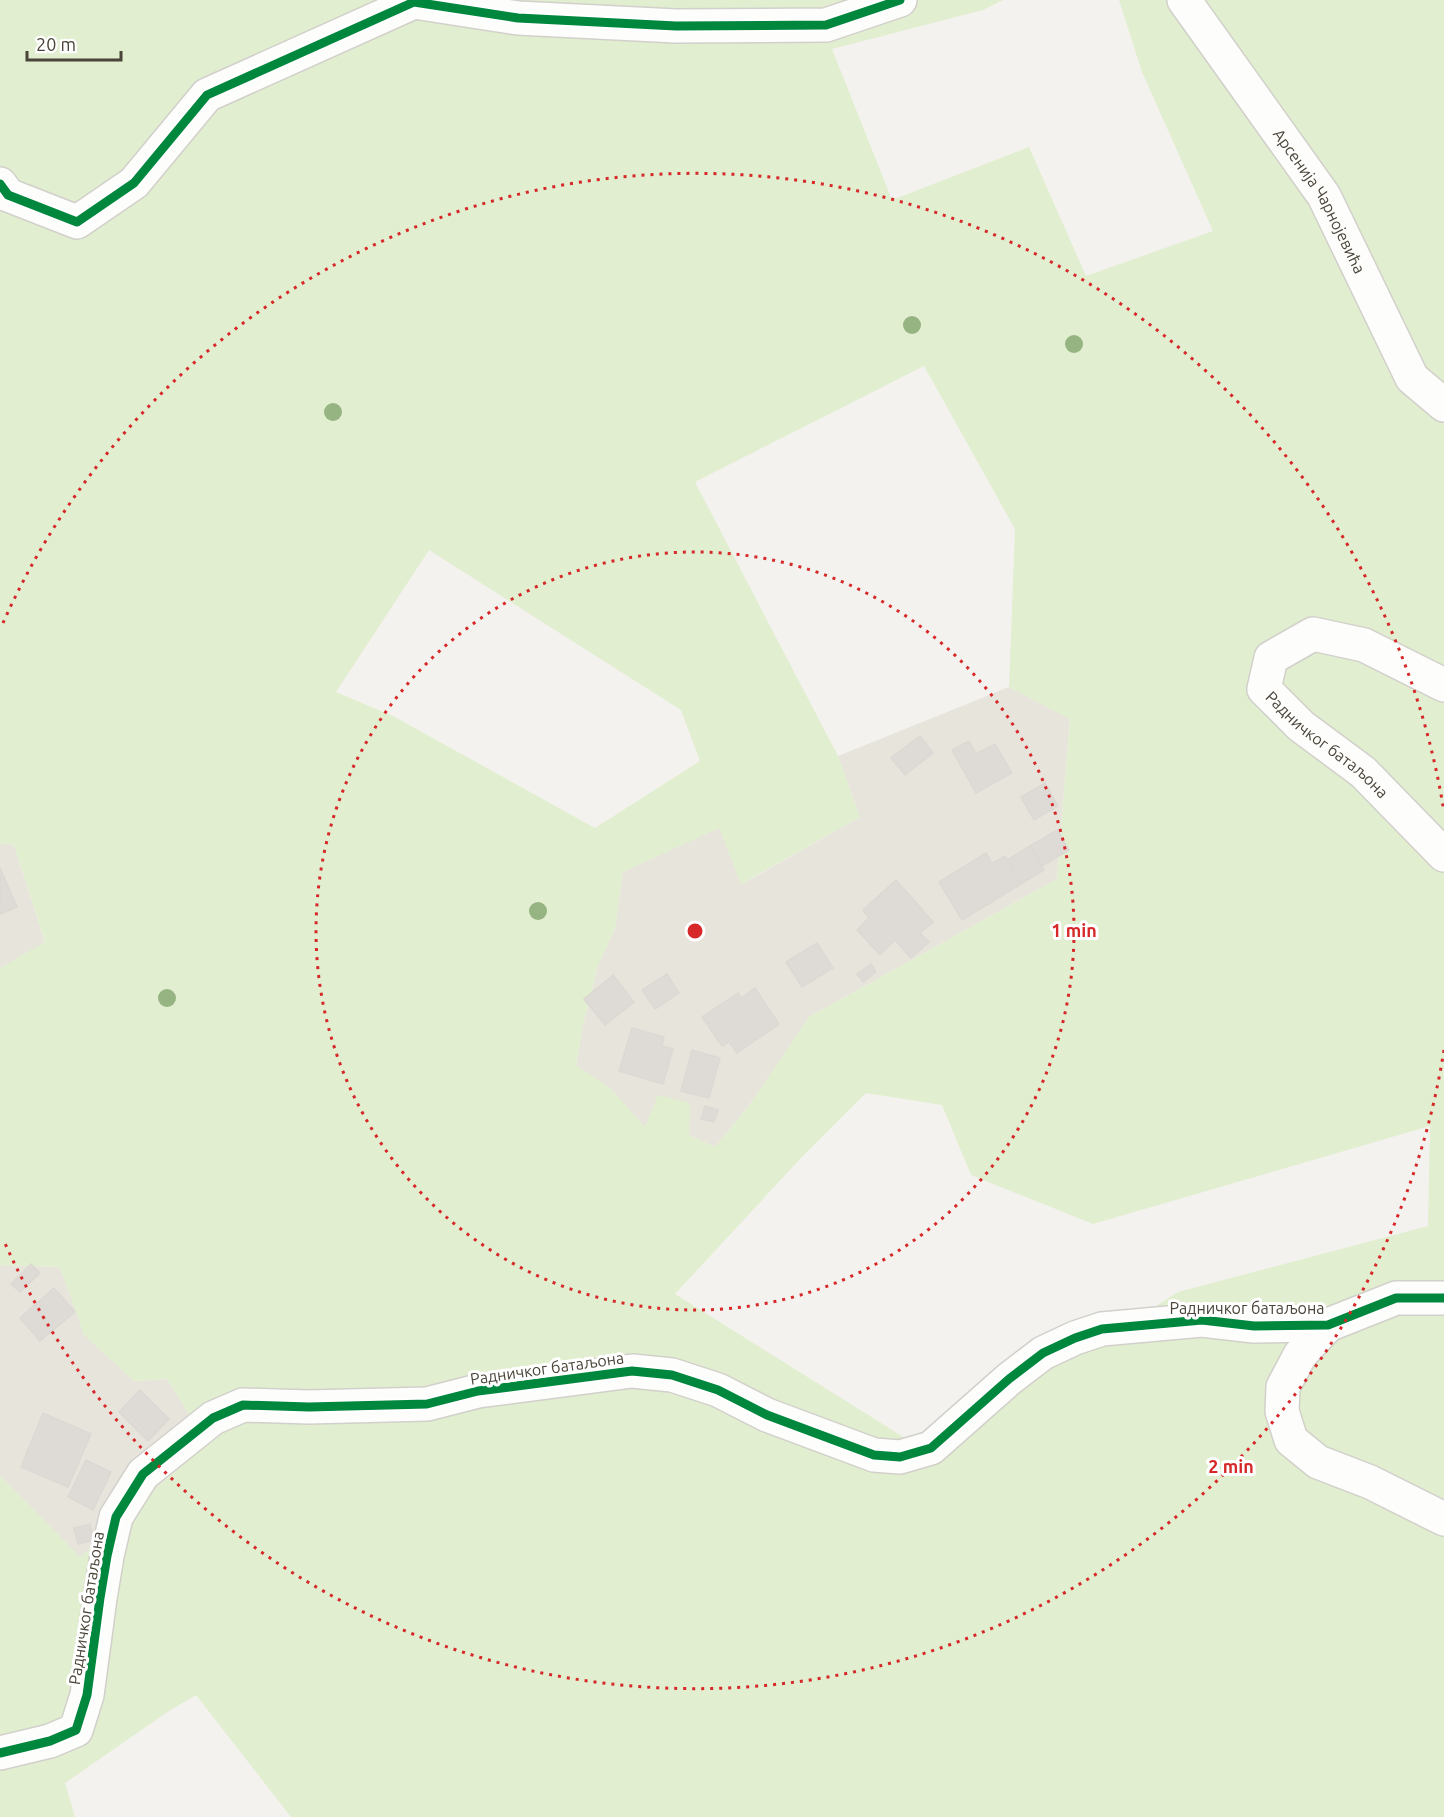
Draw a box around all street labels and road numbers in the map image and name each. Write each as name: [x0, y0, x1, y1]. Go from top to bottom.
street label: Арсенија Чарнојевића: [1270, 125, 1369, 276]
street label: Радничког батаљона: [1262, 687, 1392, 801]
street label: Радничког батаљона: [1169, 1299, 1325, 1317]
street label: Радничког батаљона: [469, 1348, 625, 1388]
street label: Радничког батаљона: [65, 1530, 107, 1686]

